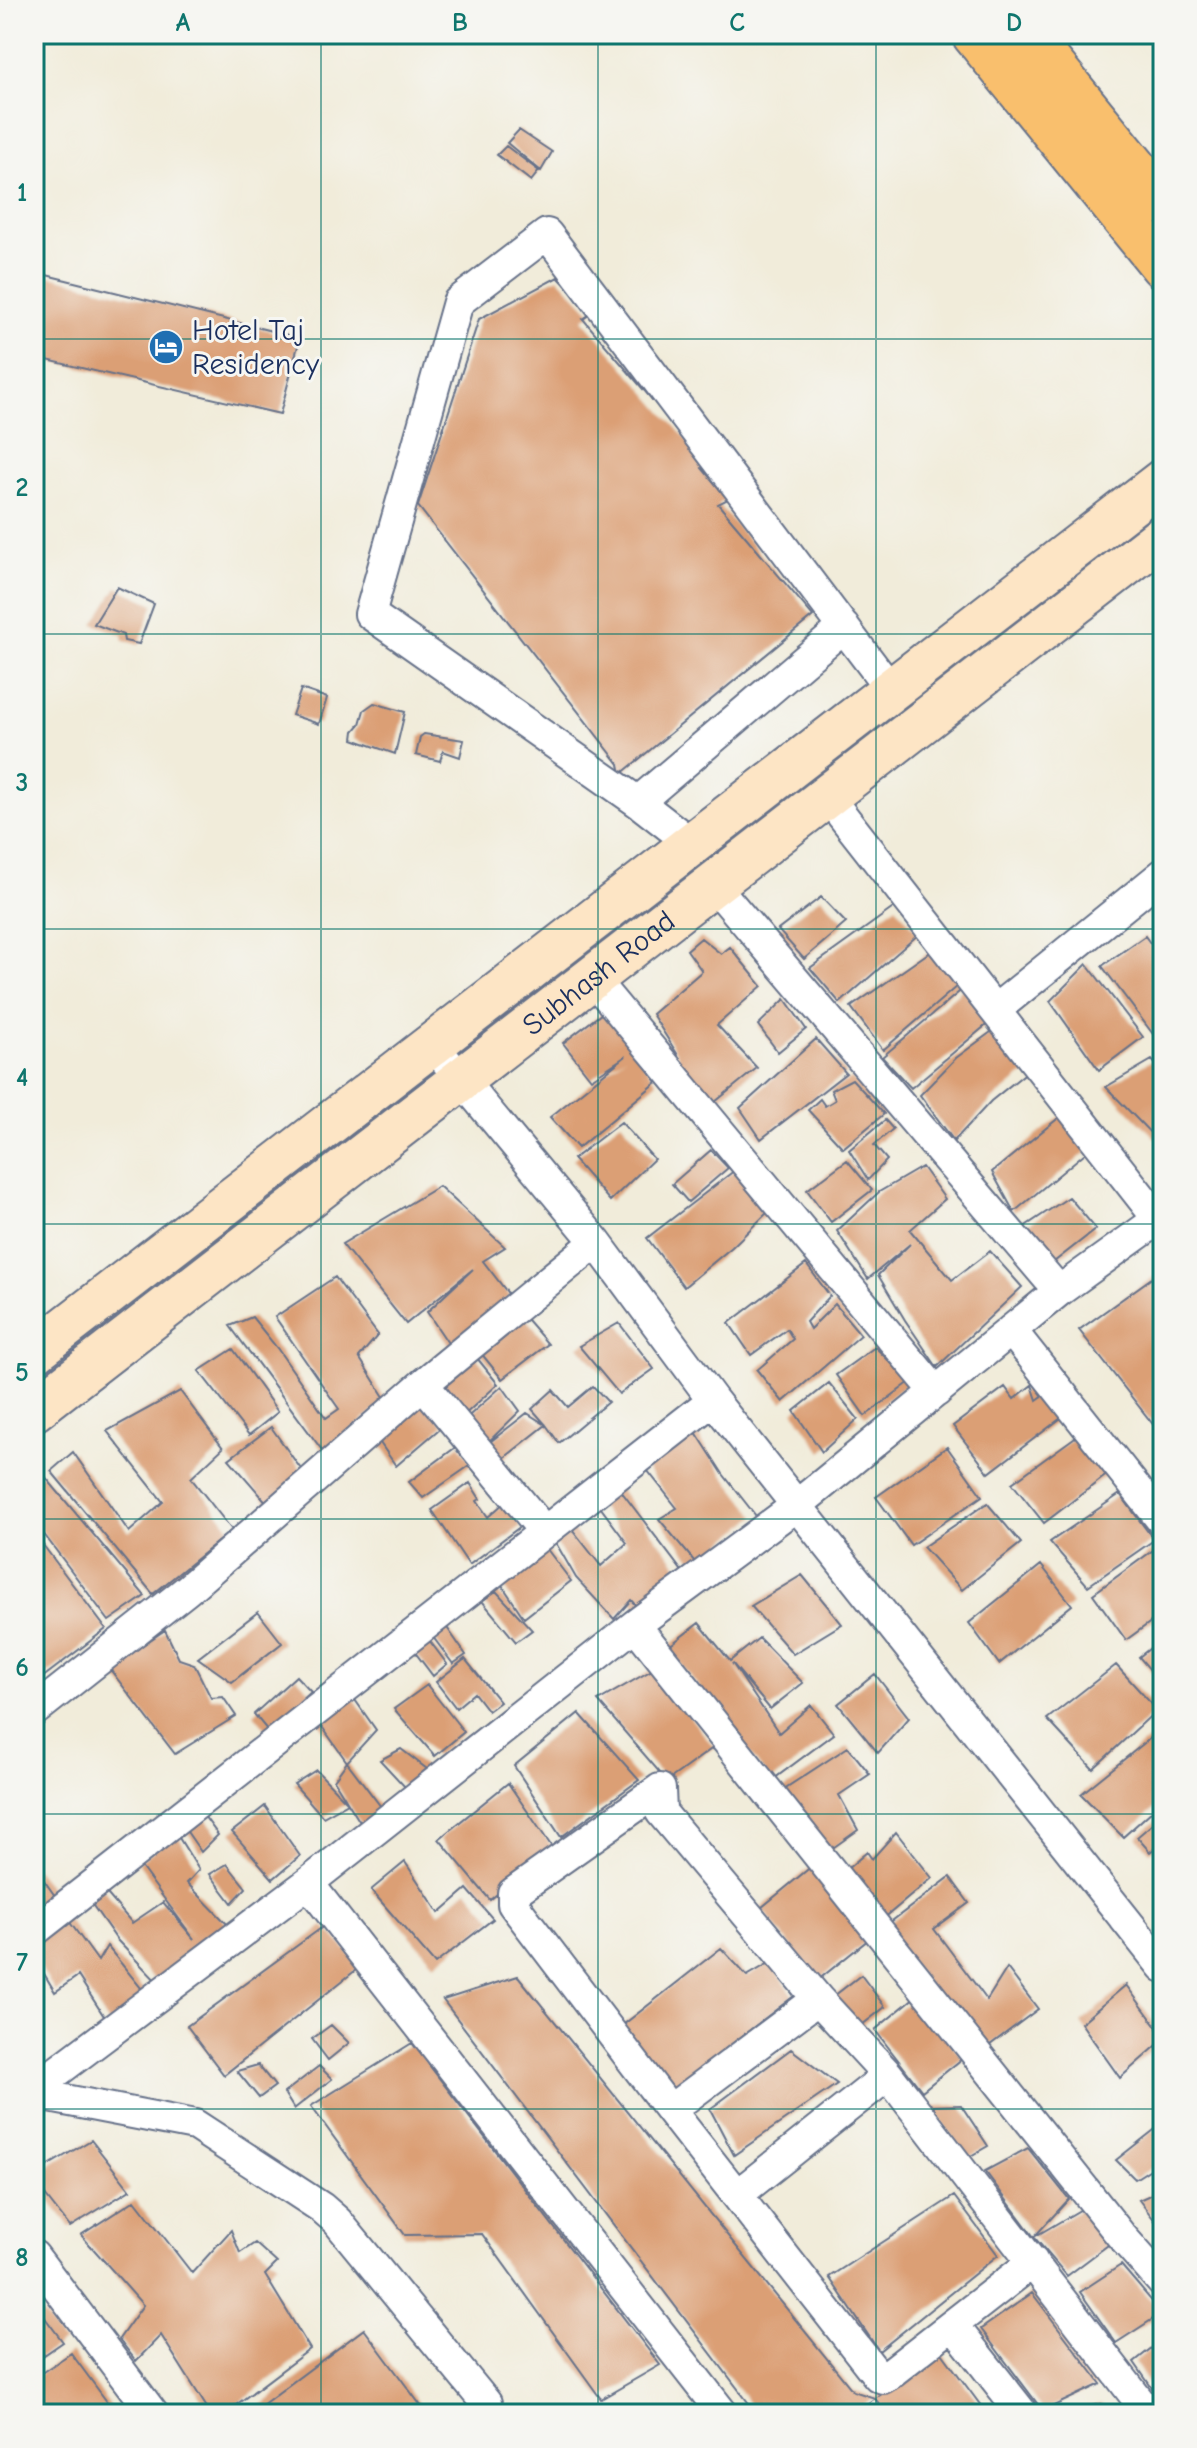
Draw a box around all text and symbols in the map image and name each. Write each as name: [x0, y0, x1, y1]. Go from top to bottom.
text: A: [176, 8, 191, 38]
text: B: [452, 8, 468, 38]
text: C: [729, 8, 745, 38]
text: D: [1006, 8, 1022, 38]
text: 1: [17, 178, 27, 208]
place label: Hotel Taj Residency: [192, 313, 320, 382]
hotel icon: Hotel Taj Residency: [147, 328, 185, 366]
text: 2: [16, 473, 28, 503]
text: 3: [16, 768, 28, 798]
street label: Subhash Road: [516, 903, 682, 1043]
text: 4: [16, 1063, 28, 1093]
text: 5: [15, 1358, 29, 1388]
text: 6: [15, 1653, 29, 1683]
text: 7: [16, 1948, 28, 1978]
text: 8: [15, 2243, 29, 2273]

